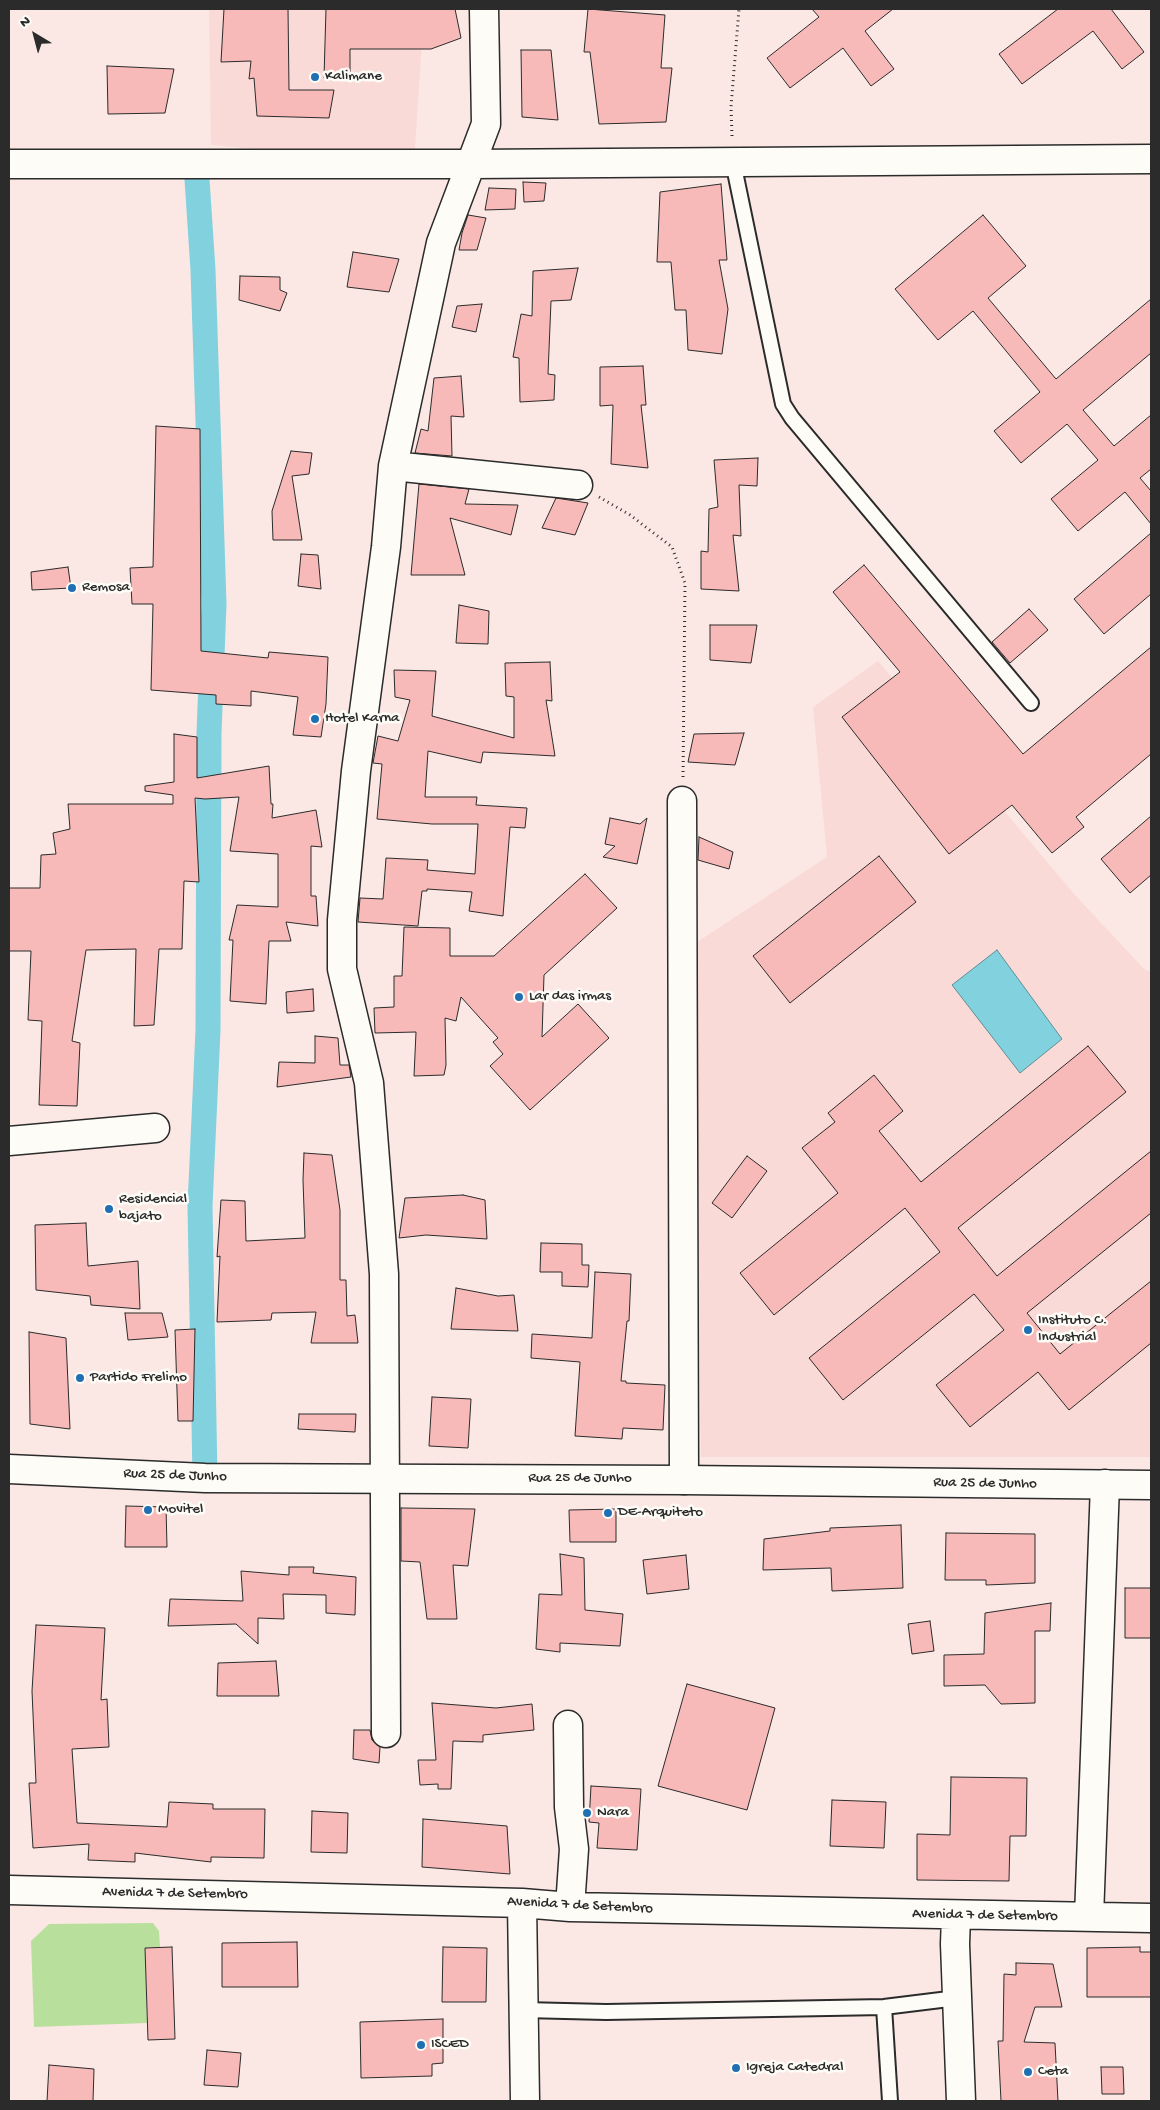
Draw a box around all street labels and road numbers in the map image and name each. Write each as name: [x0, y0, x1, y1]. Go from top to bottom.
street label: Rua 25 de Junho: [123, 1465, 227, 1487]
street label: Rua 25 de Junho: [528, 1470, 632, 1488]
street label: Rua 25 de Junho: [933, 1474, 1037, 1494]
street label: Avenida 7 de Setembro: [102, 1884, 248, 1904]
street label: Avenida 7 de Setembro: [507, 1893, 653, 1919]
street label: Avenida 7 de Setembro: [912, 1906, 1058, 1926]

